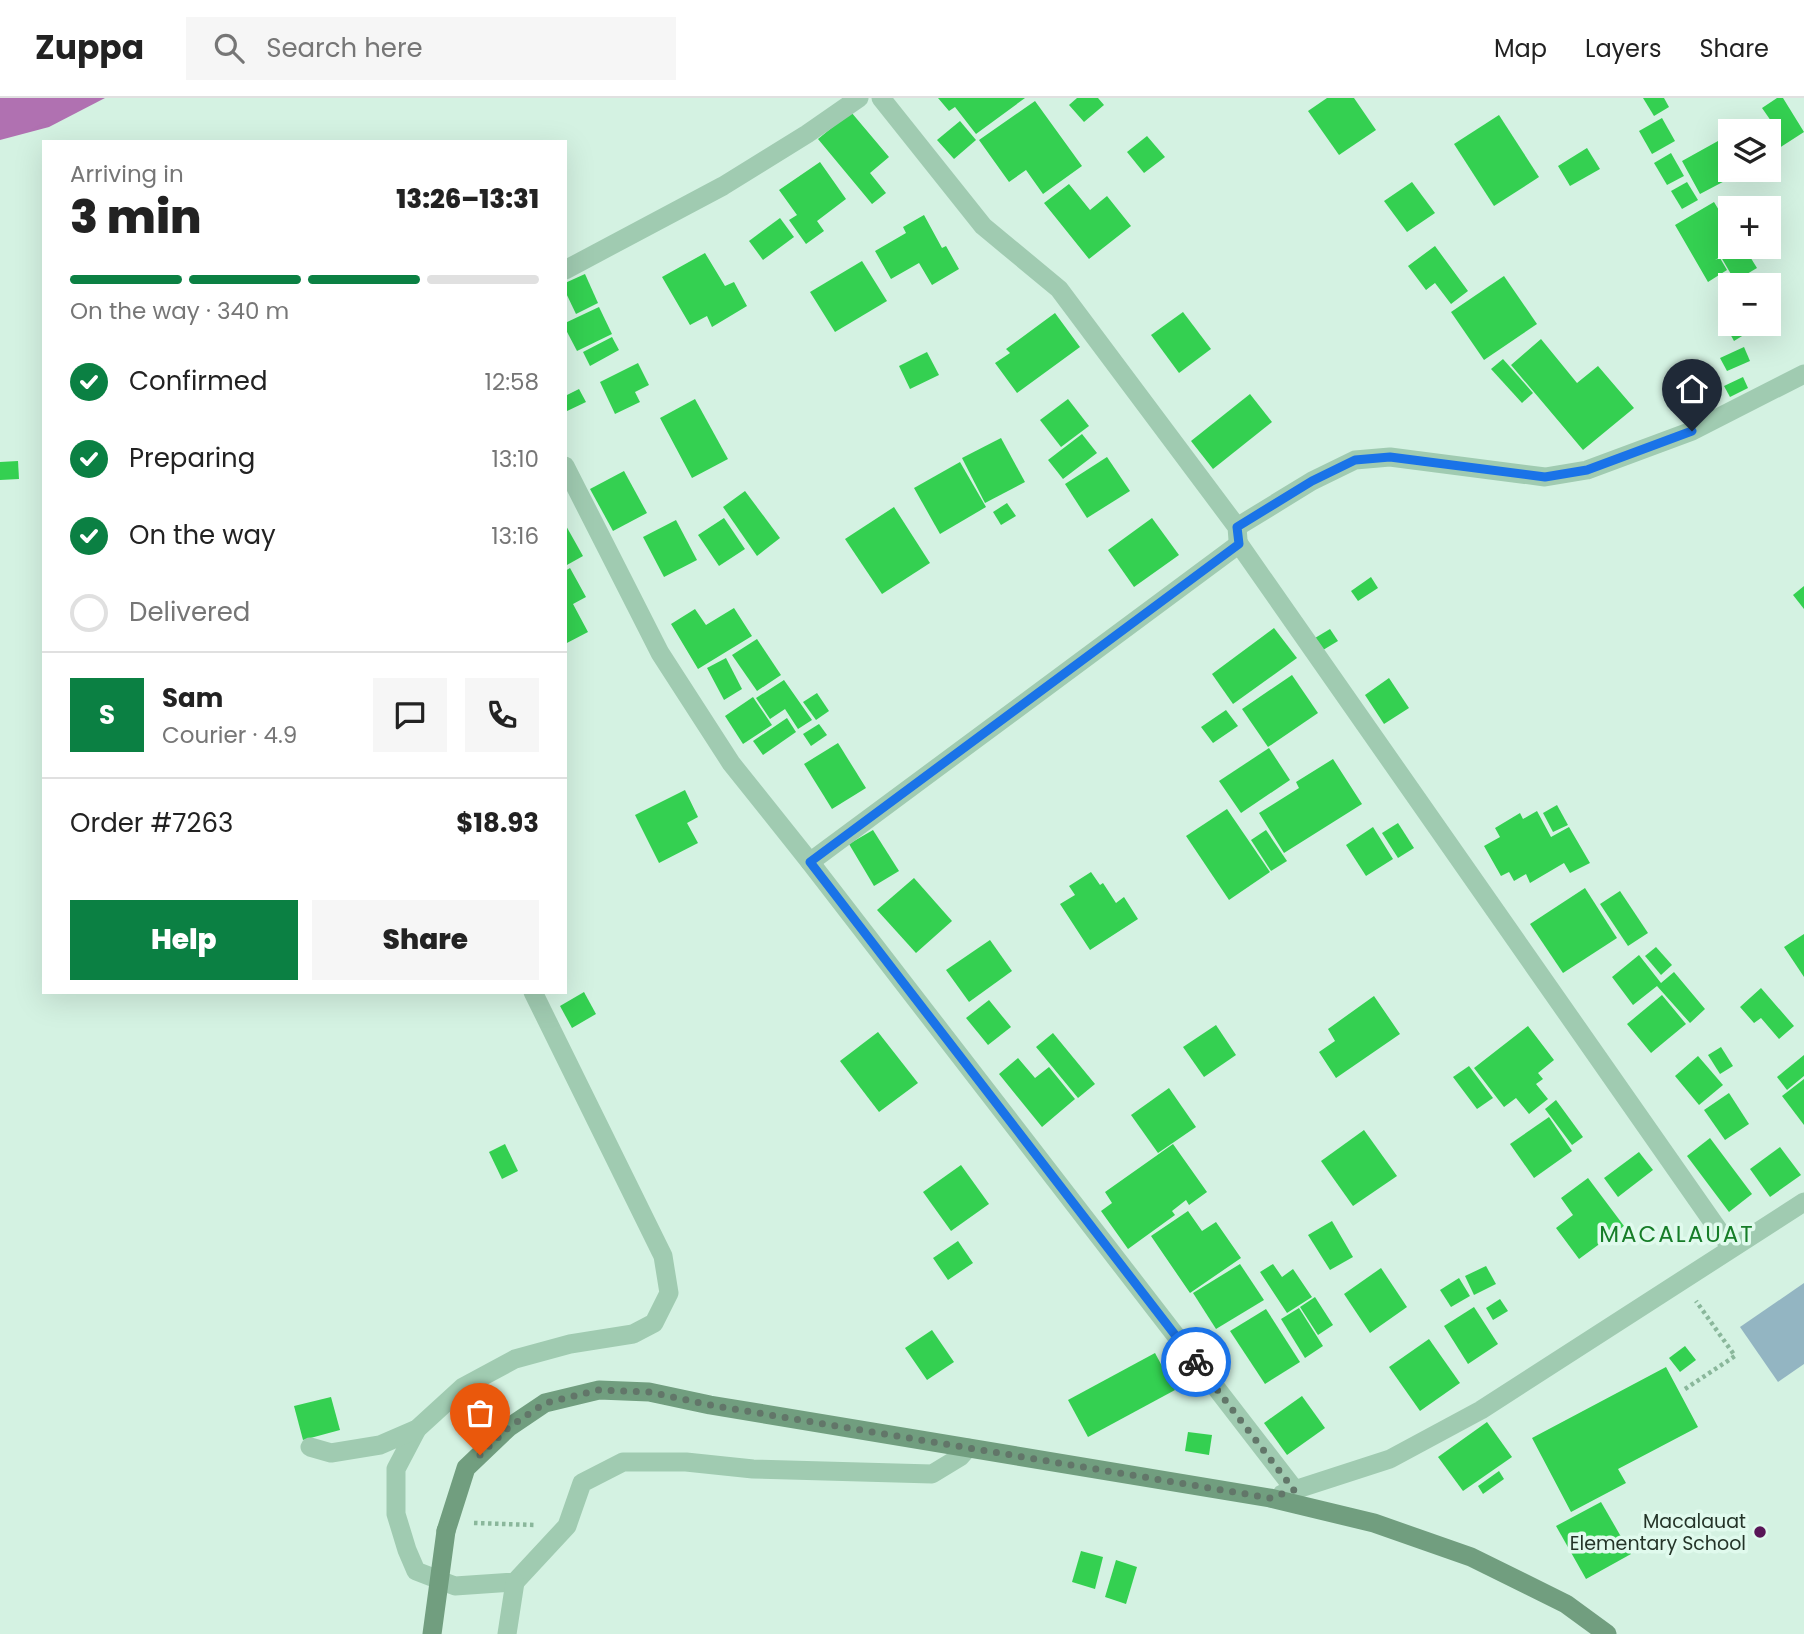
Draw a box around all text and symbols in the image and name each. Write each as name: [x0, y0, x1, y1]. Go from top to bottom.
search box: [186, 17, 676, 80]
text: Zuppa: [35, 24, 144, 71]
icon: search: [210, 29, 248, 67]
text: Search here: [266, 30, 423, 66]
text: Map: [1494, 32, 1547, 65]
text: Layers: [1585, 32, 1661, 65]
text: Share: [1699, 32, 1769, 65]
map controls: [1718, 119, 1781, 336]
button: layers: [1718, 119, 1781, 182]
text: Arriving in: [70, 158, 184, 190]
text: 13:26–13:31: [396, 181, 539, 217]
text: 3 min: [70, 185, 202, 249]
button: +: [1718, 196, 1781, 259]
button: −: [1718, 273, 1781, 336]
text: On the way · 340 m: [70, 295, 289, 327]
pin: [1662, 359, 1722, 431]
icon: check: [70, 363, 108, 401]
text: Confirmed: [129, 363, 267, 399]
text: 12:58: [485, 366, 539, 398]
icon: home: [1673, 370, 1711, 408]
icon: check: [70, 440, 108, 478]
text: Preparing: [129, 440, 255, 476]
text: 13:10: [491, 443, 539, 475]
icon: check: [70, 517, 108, 555]
text: On the way: [129, 517, 276, 553]
text: 13:16: [491, 520, 539, 552]
text: Delivered: [129, 594, 250, 630]
button: chat: [373, 678, 447, 752]
button: phone: [465, 678, 539, 752]
text: Sam: [162, 680, 223, 716]
text: S: [99, 697, 115, 733]
text: Courier · 4.9: [162, 719, 297, 751]
text: Order #7263: [70, 805, 233, 841]
text: $18.93: [456, 805, 539, 841]
button: Help: [70, 900, 298, 980]
button: Share: [312, 900, 539, 980]
district label: MACALAUAT: [1599, 1218, 1755, 1250]
courier: [1161, 1327, 1231, 1397]
icon: bike: [1177, 1343, 1215, 1381]
pin: [450, 1383, 510, 1455]
icon: bag: [461, 1394, 499, 1432]
place label: Macalauat Elementary School: [1570, 1508, 1746, 1557]
marker: Macalauat Elementary School: [1752, 1524, 1768, 1540]

